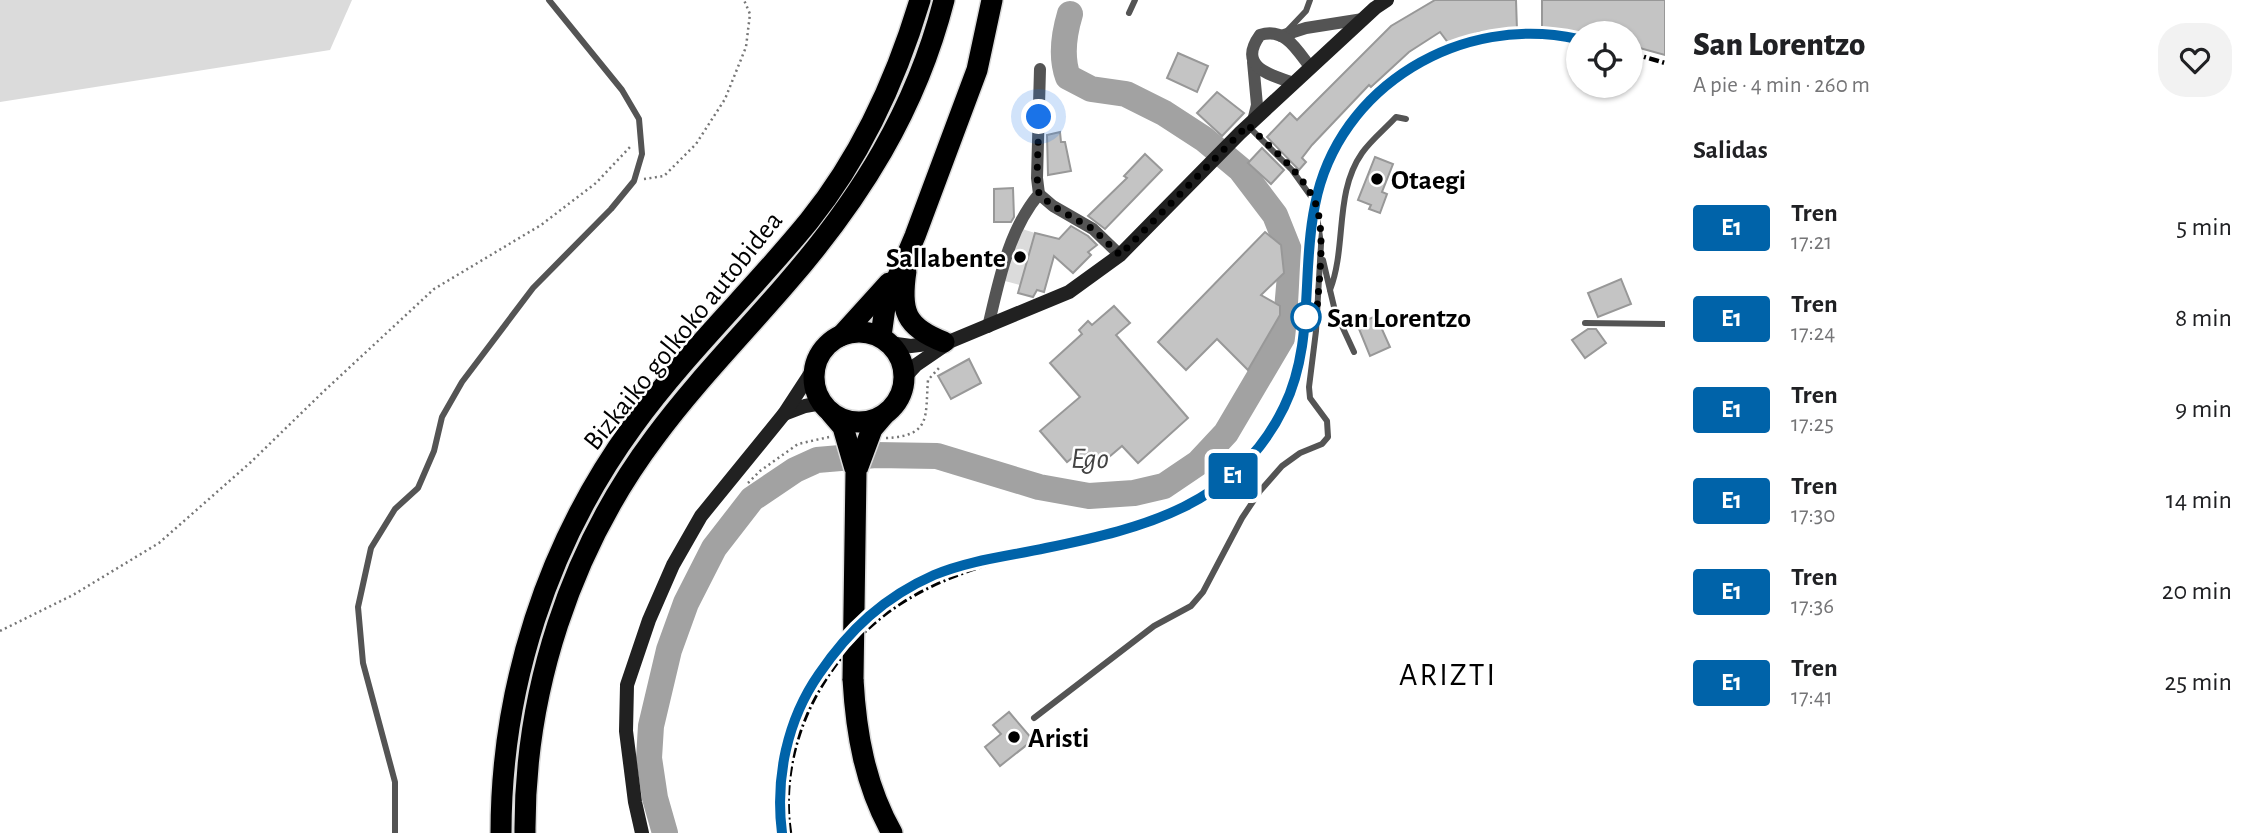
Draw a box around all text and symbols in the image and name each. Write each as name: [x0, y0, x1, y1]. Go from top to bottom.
map controls: [1566, 21, 1643, 98]
button: locate: [1566, 21, 1643, 98]
button: heart: [2158, 23, 2232, 97]
text: San Lorentzo: [1693, 29, 1865, 62]
text: A pie · 4 min · 260 m: [1693, 74, 1870, 97]
your location: [1021, 99, 1056, 134]
text: Salidas: [1693, 137, 1768, 163]
place label: Otaegi: [1391, 167, 1466, 195]
marker: Otaegi: [1369, 171, 1385, 187]
text: Tren: [1791, 200, 1838, 226]
street label: Bizkaiko golkoko autobidea: [579, 207, 788, 456]
text: 5 min: [2176, 214, 2232, 240]
text: E1: [1721, 216, 1742, 240]
text: 17:21: [1791, 231, 1832, 254]
place label: Sallabente: [886, 245, 1006, 273]
marker: Sallabente: [1012, 249, 1028, 265]
text: Tren: [1791, 291, 1838, 317]
marker: San Lorentzo: [1291, 302, 1321, 332]
place label: San Lorentzo: [1327, 305, 1471, 333]
text: 8 min: [2175, 305, 2232, 331]
text: E1: [1721, 307, 1742, 331]
text: 17:24: [1791, 322, 1835, 345]
text: Tren: [1791, 382, 1838, 408]
text: 9 min: [2175, 396, 2232, 422]
text: E1: [1721, 398, 1742, 422]
text: 17:25: [1791, 413, 1834, 436]
water label: Ego: [1071, 444, 1109, 474]
line badge: E1: [1202, 453, 1264, 499]
text: E1: [1223, 464, 1243, 488]
text: Tren: [1791, 473, 1838, 499]
text: 14 min: [2166, 487, 2232, 513]
text: E1: [1721, 489, 1742, 513]
text: 17:30: [1791, 504, 1835, 527]
text: Tren: [1791, 564, 1838, 590]
text: 20 min: [2162, 578, 2232, 604]
text: E1: [1721, 580, 1742, 604]
text: 17:36: [1791, 595, 1834, 618]
text: Tren: [1791, 655, 1838, 681]
district label: ARIZTI: [1399, 659, 1497, 691]
text: 25 min: [2165, 669, 2232, 695]
text: E1: [1721, 671, 1742, 695]
text: 17:41: [1791, 686, 1833, 709]
place label: Aristi: [1028, 725, 1089, 753]
marker: Aristi: [1006, 729, 1022, 745]

